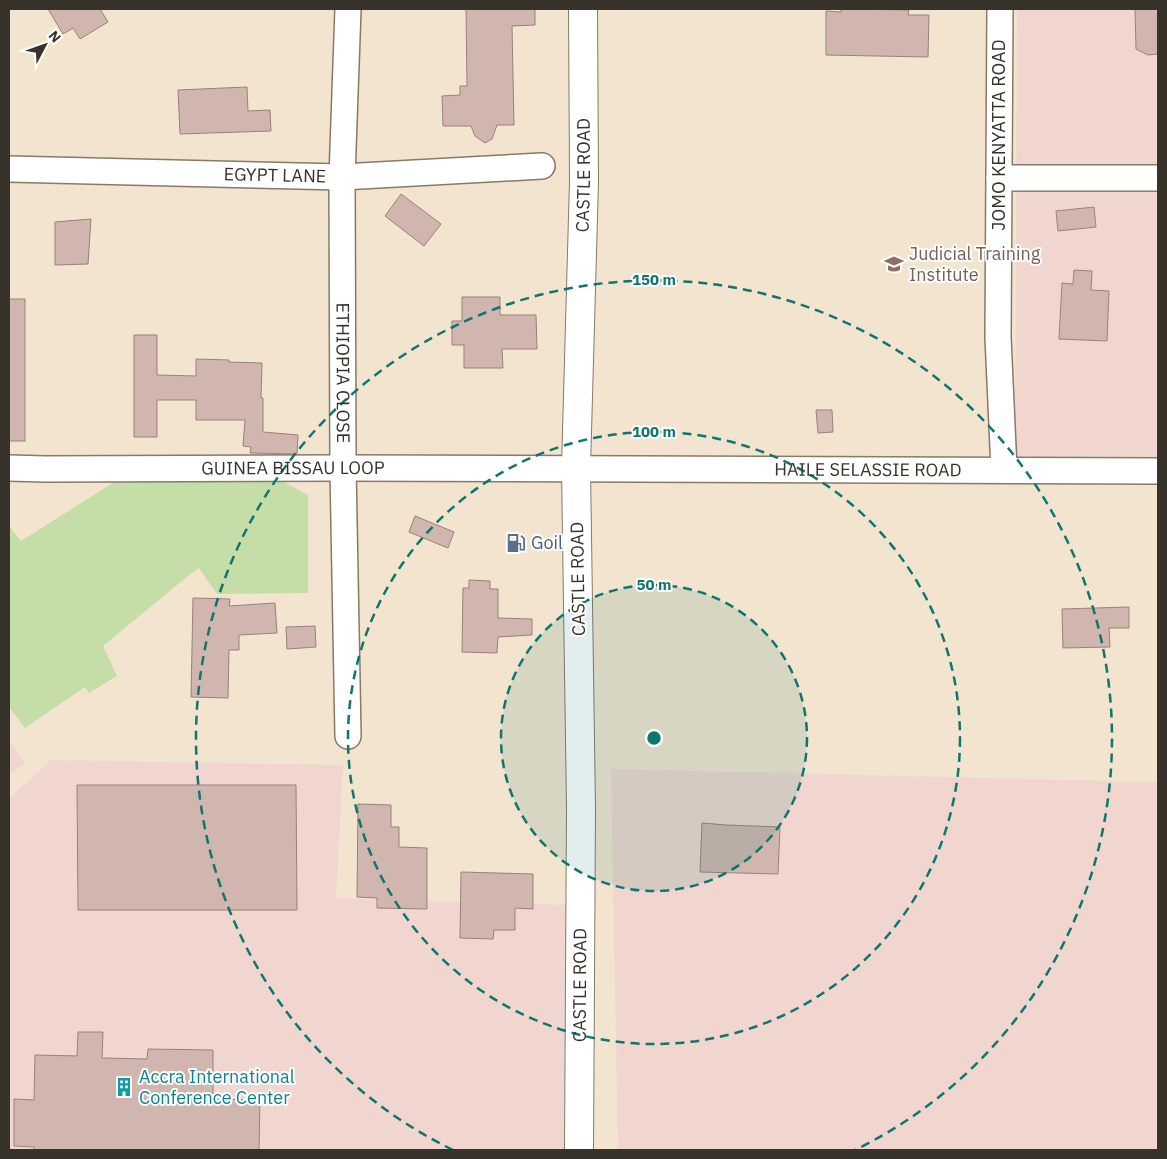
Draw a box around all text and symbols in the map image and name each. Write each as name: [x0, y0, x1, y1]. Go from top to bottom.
north arrow: [20, 20, 70, 70]
text: N: [45, 27, 65, 46]
street label: JOMO KENYATTA ROAD: [987, 39, 1010, 231]
street label: CASTLE ROAD: [571, 118, 595, 233]
street label: EGYPT LANE: [223, 162, 327, 188]
place label: Judicial Training Institute: [909, 242, 1041, 286]
school or university icon: Judicial Training Institute: [883, 253, 905, 275]
text: 150 m: [632, 270, 676, 289]
street label: ETHIOPIA CLOSE: [331, 302, 355, 443]
text: 100 m: [632, 422, 676, 441]
street label: GUINEA BISSAU LOOP: [201, 456, 385, 479]
street label: HAILE SELASSIE ROAD: [774, 458, 962, 481]
street label: CASTLE ROAD: [565, 522, 590, 636]
place label: Goil: [531, 531, 563, 554]
fuel station icon: Goil: [505, 532, 527, 554]
text: 50 m: [637, 575, 671, 594]
centre of rings: [645, 729, 663, 747]
street label: CASTLE ROAD: [568, 928, 591, 1042]
place label: Accra International Conference Center: [139, 1065, 295, 1109]
building icon: Accra International Conference Center: [113, 1076, 135, 1098]

